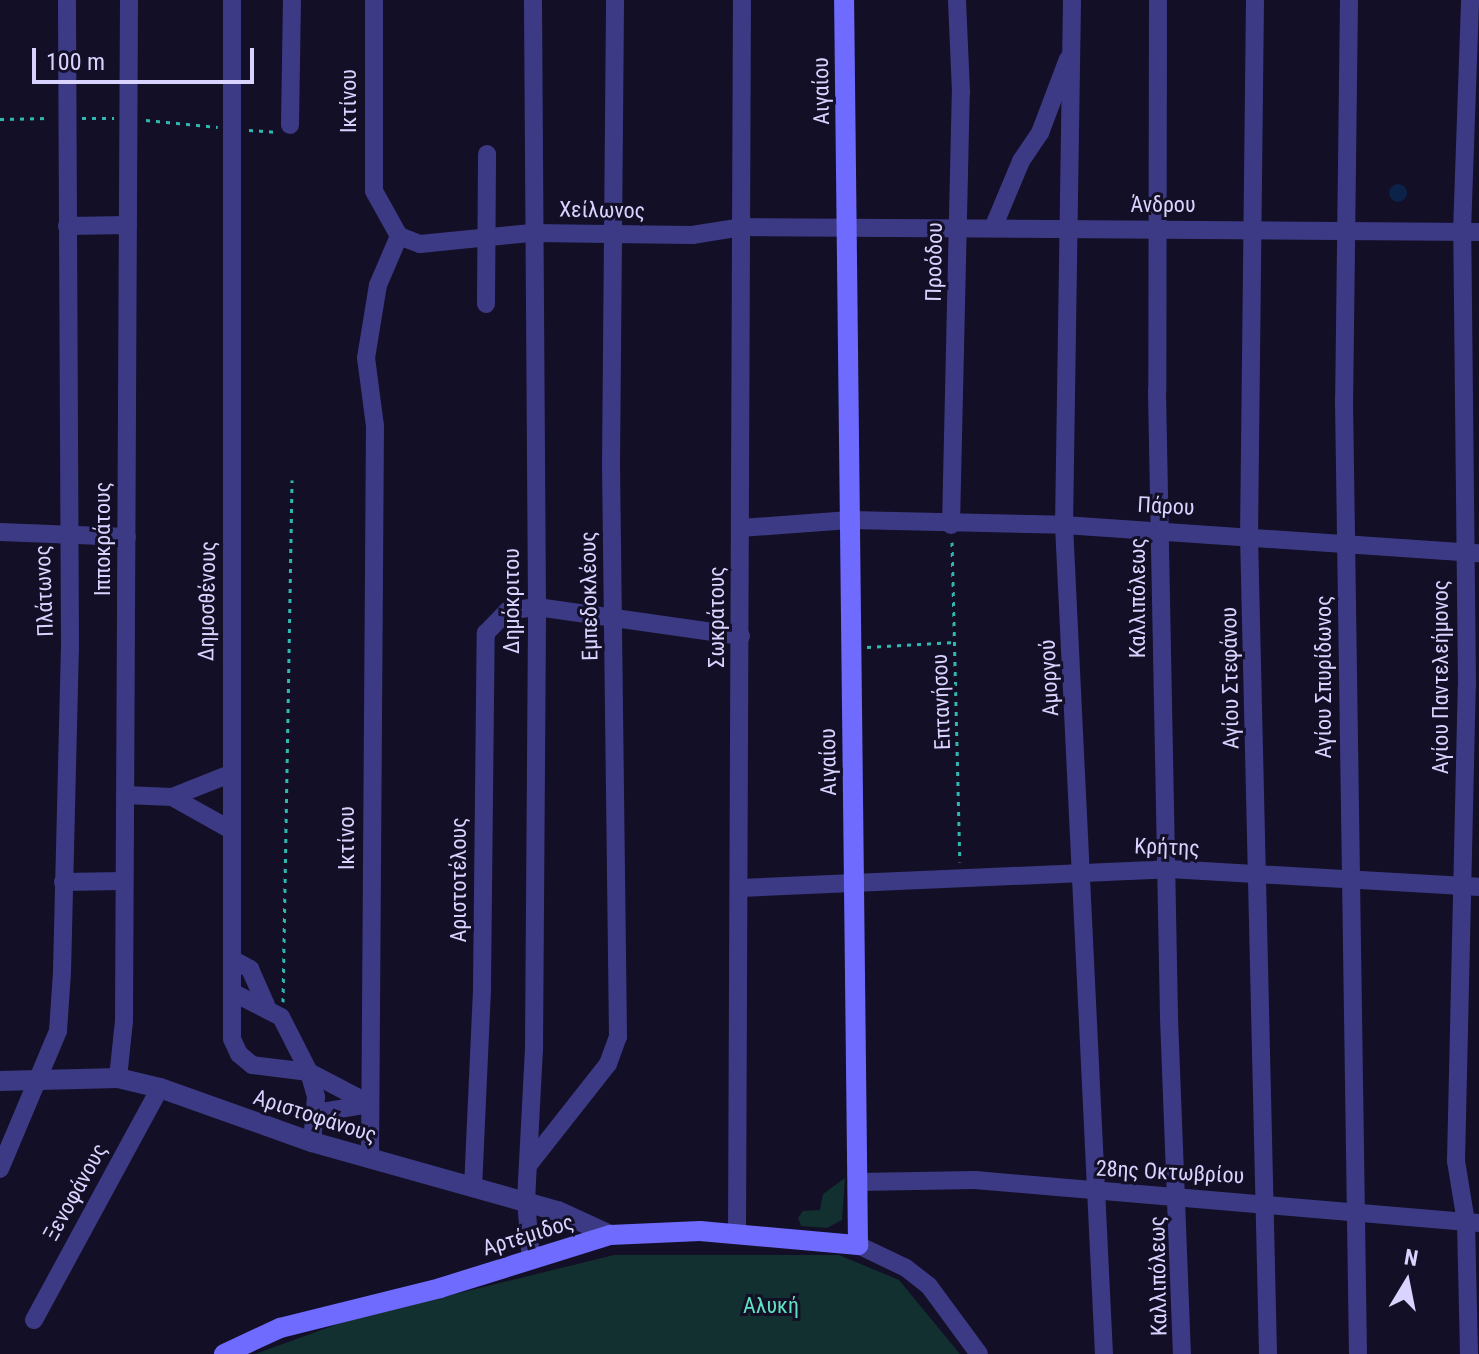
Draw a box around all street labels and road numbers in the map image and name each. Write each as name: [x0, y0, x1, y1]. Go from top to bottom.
street label: Αιγαίου: [807, 57, 835, 125]
street label: Ικτίνου: [336, 69, 362, 133]
street label: Άνδρου: [1130, 192, 1196, 218]
street label: Χείλωνος: [559, 196, 645, 224]
street label: Προόδου: [920, 222, 948, 302]
street label: Ιπποκράτους: [90, 482, 116, 596]
street label: Πάρου: [1137, 491, 1195, 521]
street label: Εμπεδοκλέους: [575, 531, 603, 661]
street label: Καλλιπόλεως: [1125, 538, 1151, 658]
street label: Δημοσθένους: [193, 541, 221, 661]
street label: Πλάτωνος: [29, 545, 59, 637]
street label: Δημόκριτου: [499, 548, 525, 654]
street label: Σωκράτους: [704, 566, 730, 668]
street label: Αγίου Παντελεήμονος: [1428, 580, 1454, 774]
street label: Αγίου Σπυρίδωνος: [1311, 595, 1337, 759]
street label: Αγίου Στεφάνου: [1216, 607, 1244, 749]
street label: Αμοργού: [1034, 639, 1064, 717]
street label: Επτανήσου: [926, 653, 956, 751]
street label: Αιγαίου: [814, 728, 842, 796]
street label: Ικτίνου: [334, 806, 360, 870]
street label: Αριστοτέλους: [446, 817, 472, 943]
street label: Κρήτης: [1134, 833, 1200, 861]
street label: Αριστοφάνους: [250, 1084, 380, 1148]
street label: Ξενοφάνους: [37, 1139, 113, 1245]
street label: 28ης Οκτωβρίου: [1095, 1155, 1245, 1189]
street label: Αρτέμιδος: [479, 1209, 577, 1261]
street label: Καλλιπόλεως: [1144, 1216, 1172, 1336]

